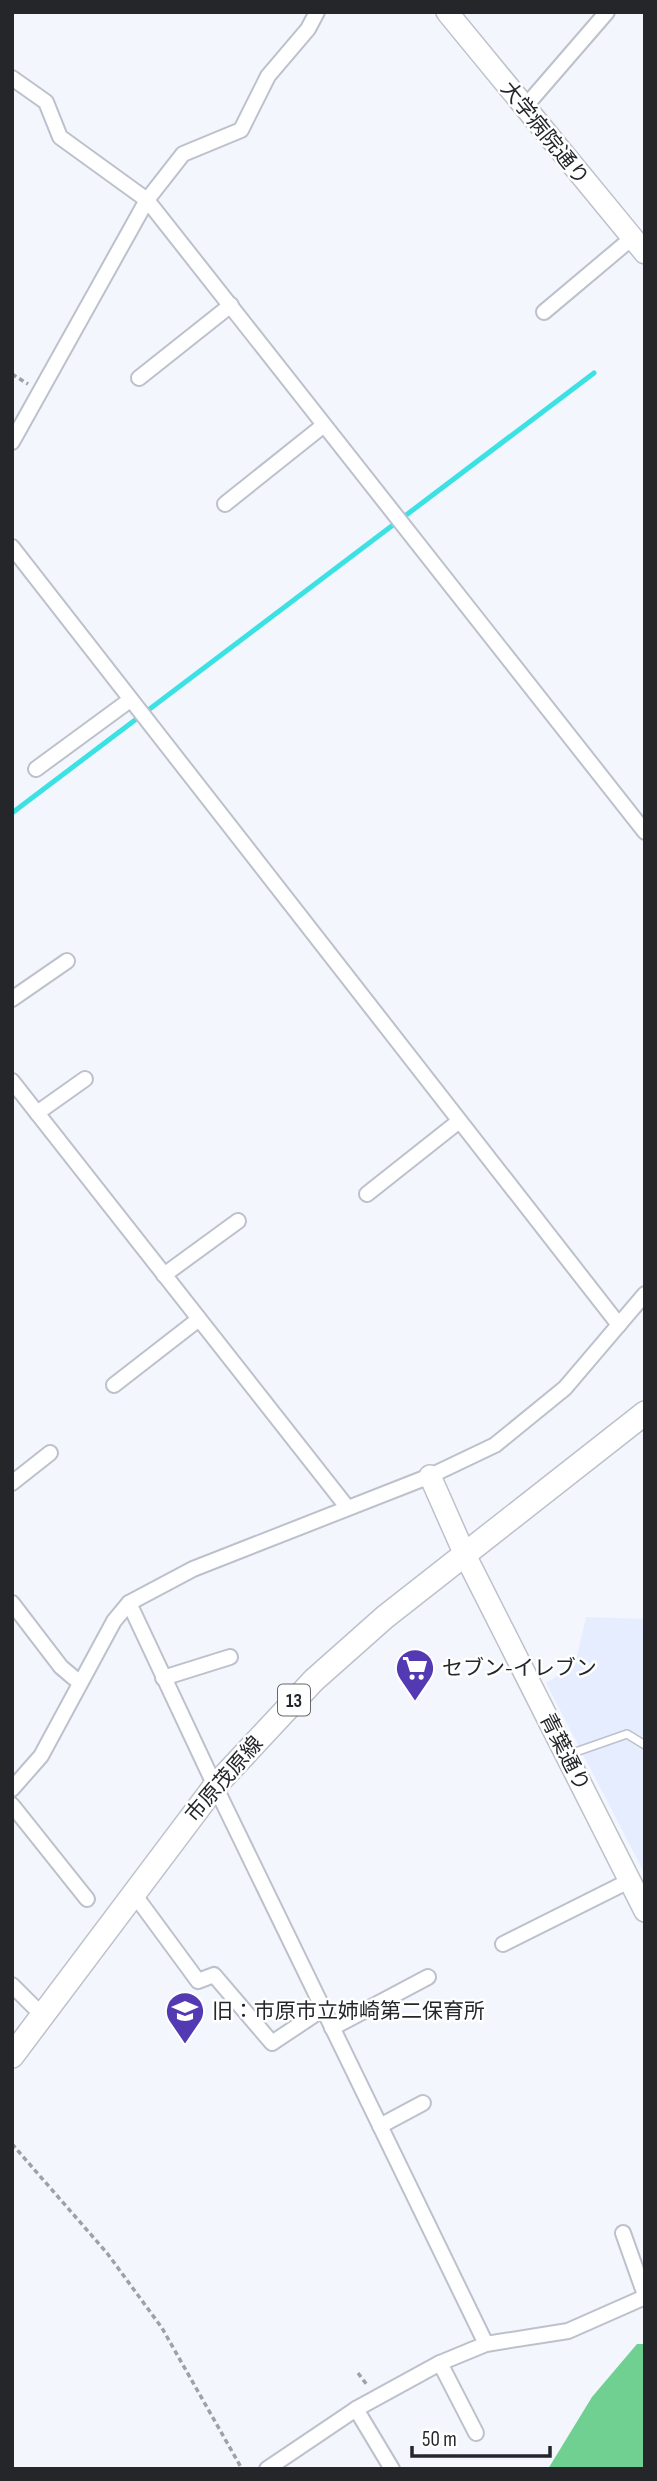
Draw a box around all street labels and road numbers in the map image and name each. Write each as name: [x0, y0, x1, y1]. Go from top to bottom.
street label: 大学病院通り: [495, 76, 594, 190]
road number: 13: [278, 1684, 310, 1716]
street label: 青葉通り: [534, 1709, 595, 1795]
street label: 市原茂原線: [181, 1732, 268, 1827]

